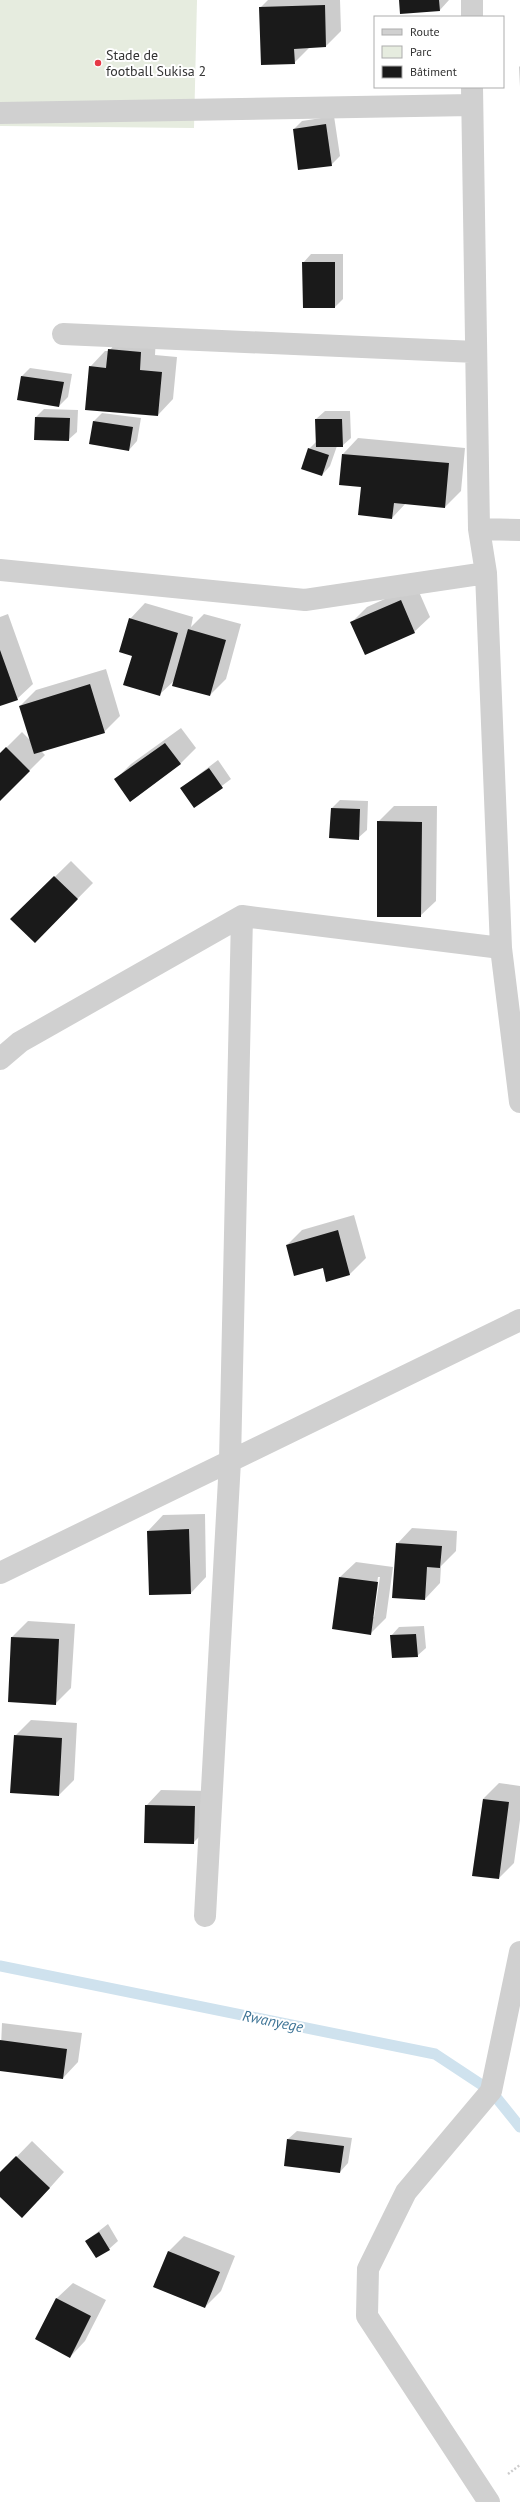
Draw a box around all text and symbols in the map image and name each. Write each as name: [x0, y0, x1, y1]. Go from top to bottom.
legend: [374, 16, 504, 88]
text: Route: [410, 24, 440, 39]
text: Parc: [410, 44, 432, 59]
place label: Stade de football Sukisa 2: [106, 46, 206, 80]
marker: Stade de football Sukisa 2: [93, 58, 103, 68]
text: Bâtiment: [410, 64, 457, 79]
water label: Rwanyege: [241, 2006, 305, 2036]

